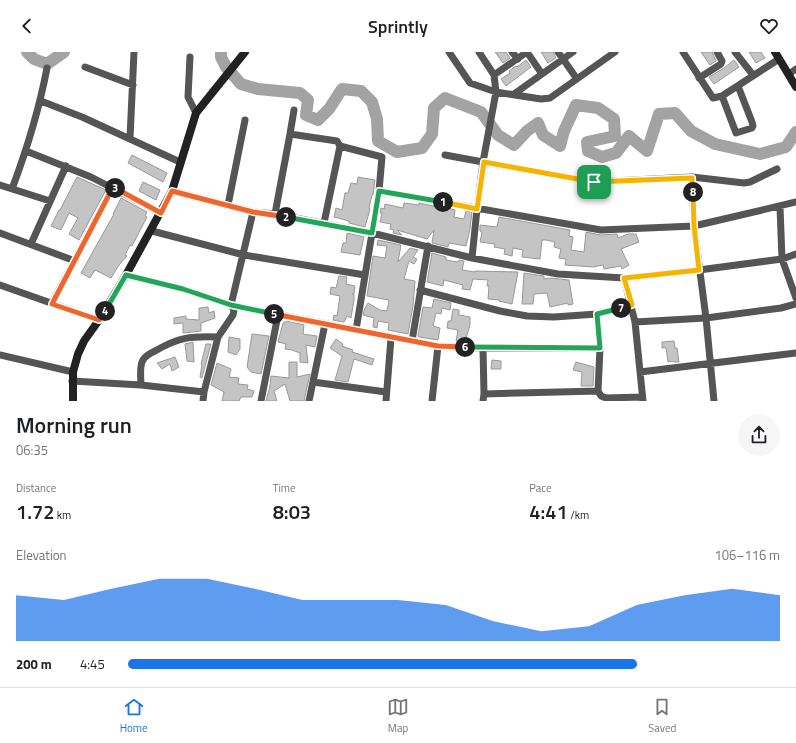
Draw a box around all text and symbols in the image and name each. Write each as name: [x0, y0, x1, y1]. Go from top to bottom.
text: Sprintly: [368, 13, 428, 40]
icon: back: [16, 15, 38, 37]
icon: heart: [758, 15, 780, 37]
pin: [577, 165, 611, 199]
icon: arrive: [583, 171, 605, 193]
pin: 3: [105, 178, 125, 198]
text: 3: [112, 180, 118, 196]
pin: 8: [683, 182, 703, 202]
text: 8: [690, 184, 696, 200]
pin: 1: [433, 192, 453, 212]
text: 1: [440, 194, 446, 210]
pin: 2: [276, 207, 296, 227]
text: 2: [283, 209, 289, 225]
pin: 7: [611, 298, 631, 318]
text: 7: [618, 300, 624, 316]
pin: 4: [95, 301, 115, 321]
text: 4: [102, 303, 108, 319]
pin: 5: [264, 304, 284, 324]
text: 5: [271, 306, 277, 322]
pin: 6: [455, 337, 475, 357]
text: 6: [462, 339, 468, 355]
text: Morning run: [16, 408, 132, 442]
button: share: [738, 414, 780, 456]
text: 06:35: [16, 440, 48, 460]
text: Distance: [16, 480, 56, 496]
text: Time: [273, 480, 296, 496]
text: Pace: [529, 480, 552, 496]
text: 1.72: [16, 496, 54, 527]
text: 8:03: [273, 496, 311, 527]
text: 4:41: [529, 496, 568, 527]
text: km: [54, 507, 71, 523]
text: /km: [568, 507, 589, 523]
text: Elevation: [16, 545, 67, 565]
text: 106–116 m: [714, 545, 780, 565]
text: 200 m: [16, 654, 52, 674]
text: 4:45: [80, 654, 105, 674]
tab: Home: [120, 696, 148, 736]
tab: Map: [387, 696, 409, 736]
tab: Saved: [648, 696, 676, 736]

